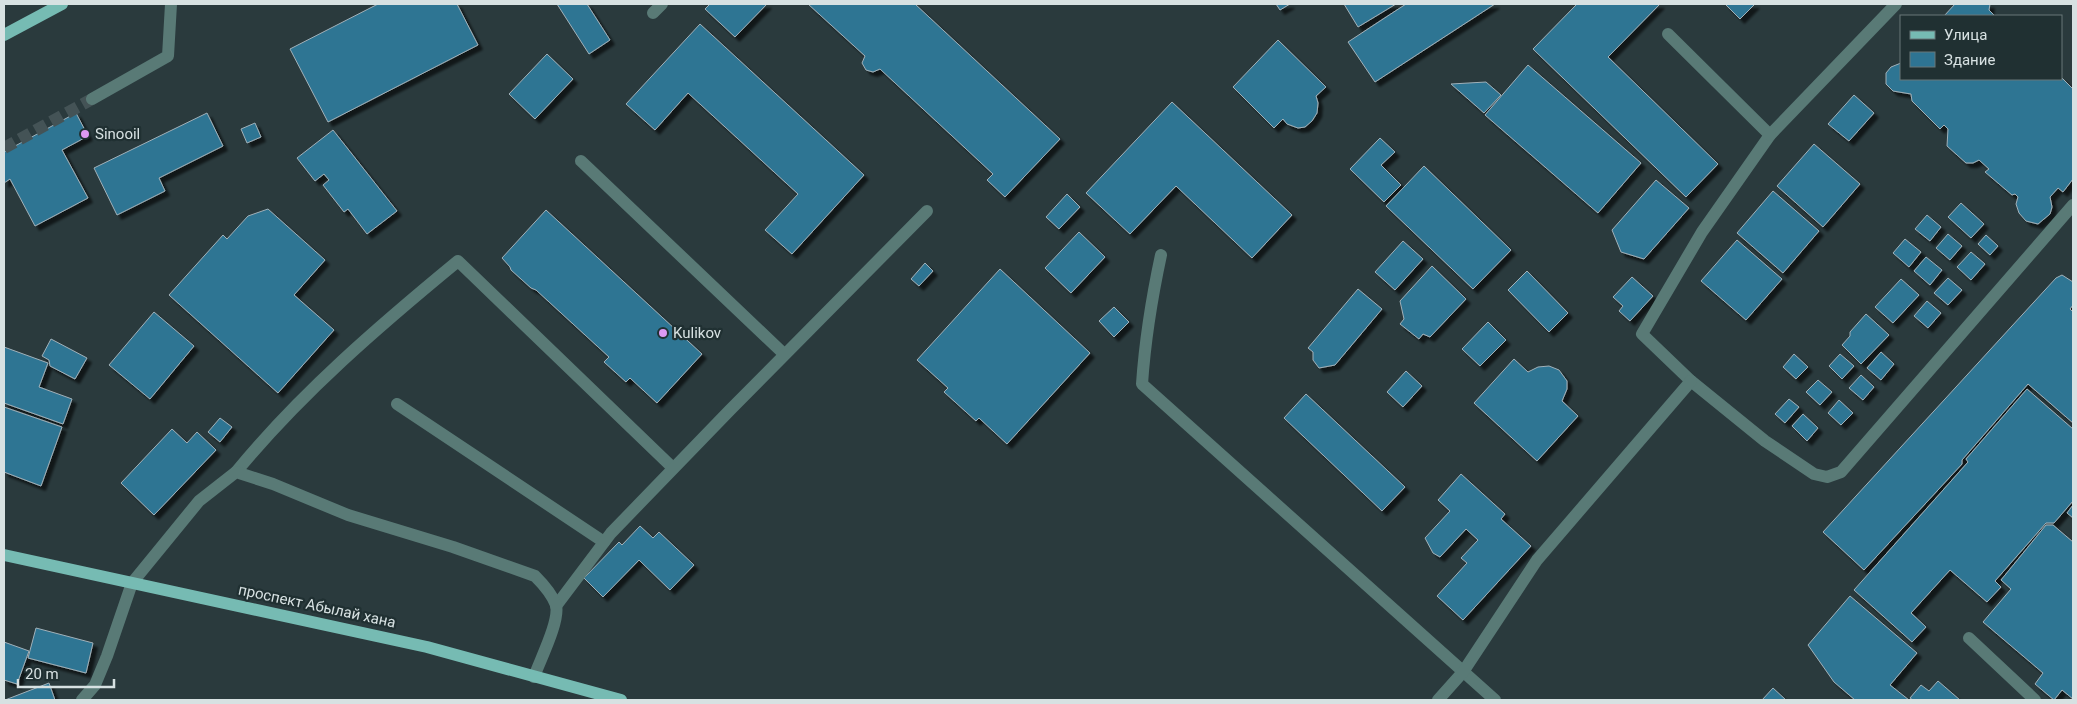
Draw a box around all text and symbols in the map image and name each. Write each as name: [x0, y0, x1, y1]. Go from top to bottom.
legend: [1900, 15, 2062, 80]
text: Улица: [1944, 26, 1987, 44]
text: Здание: [1944, 51, 1995, 69]
place label: Sinooil: [95, 125, 140, 143]
marker: Sinooil: [79, 128, 91, 140]
place label: Kulikov: [673, 324, 721, 342]
marker: Kulikov: [657, 327, 669, 339]
street label: проспект Абылай хана: [237, 581, 397, 631]
scale bar: [18, 656, 114, 688]
text: 20 m: [25, 665, 59, 683]

